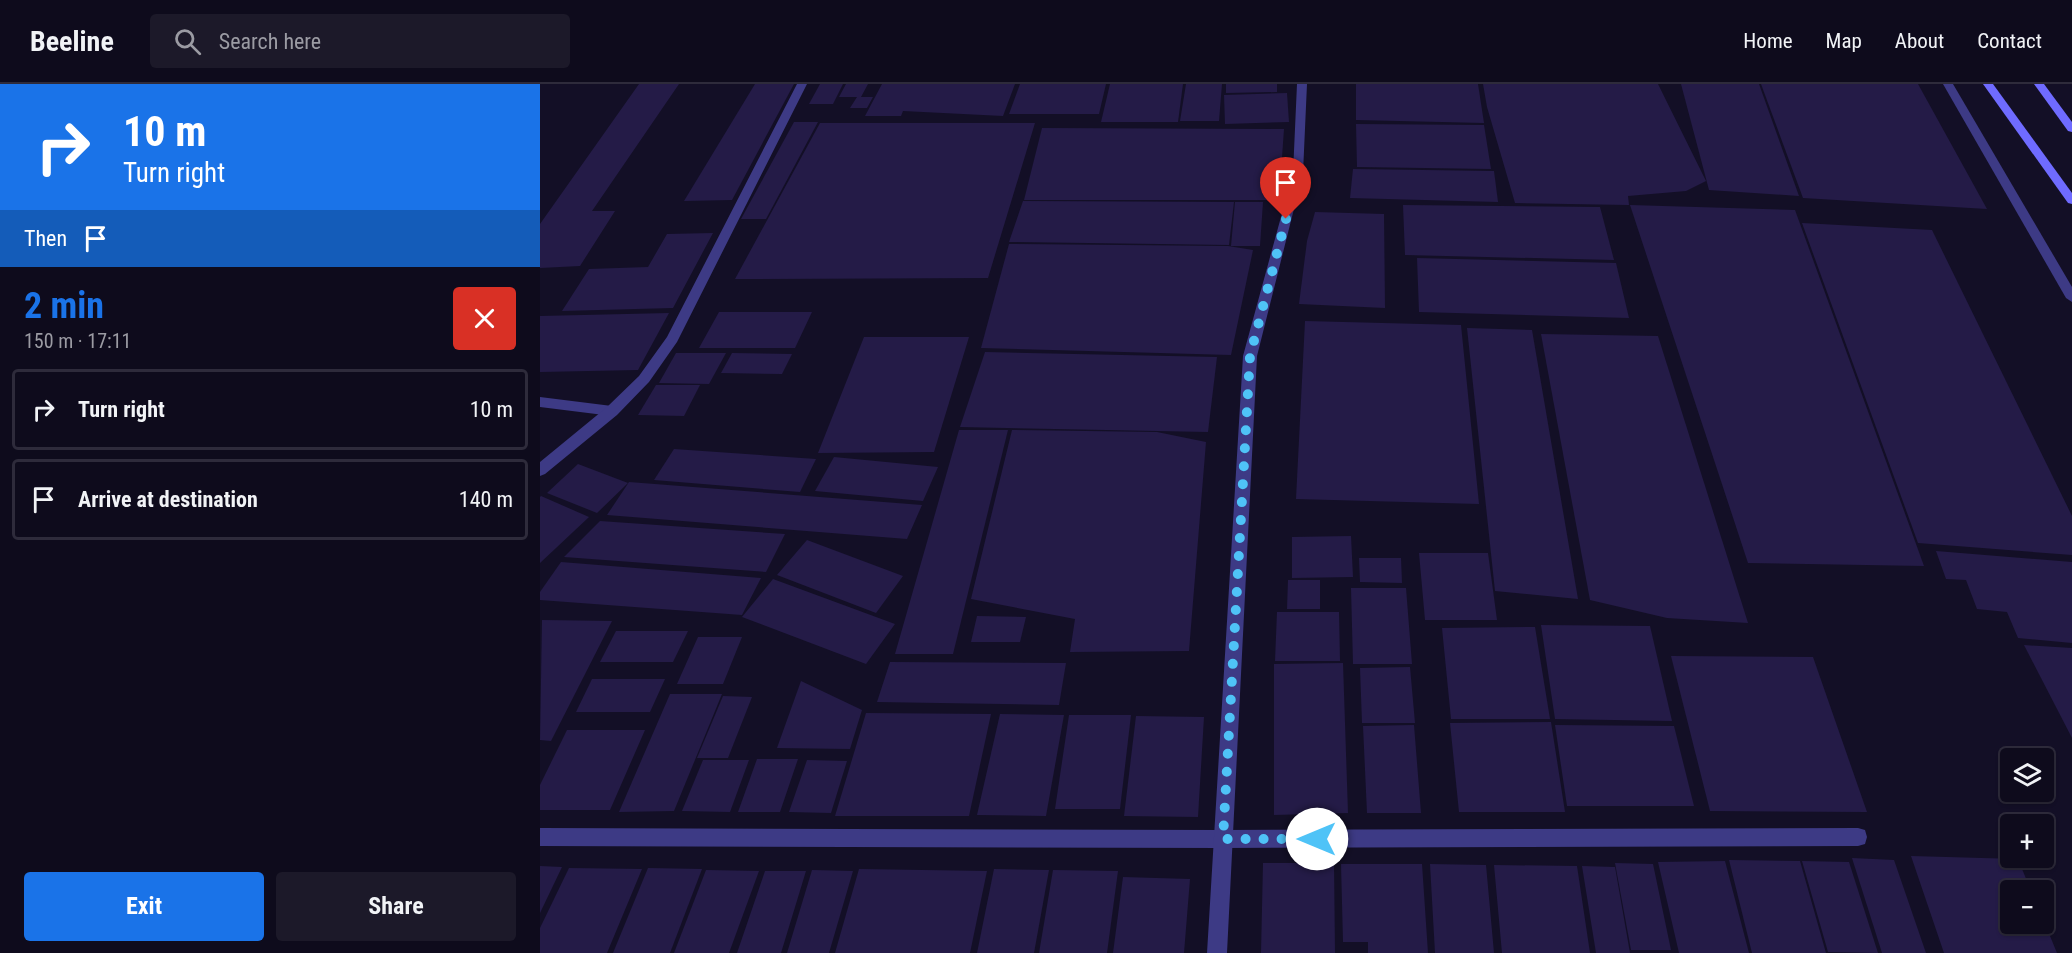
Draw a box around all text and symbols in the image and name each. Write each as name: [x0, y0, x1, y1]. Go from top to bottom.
search box: [150, 14, 570, 68]
text: Beeline: [30, 25, 114, 58]
icon: search: [171, 25, 204, 58]
text: Search here: [219, 29, 321, 54]
text: Home: [1743, 29, 1793, 53]
text: Map: [1826, 29, 1862, 53]
text: About: [1895, 29, 1944, 53]
text: Contact: [1977, 29, 2042, 53]
text: 10 m: [123, 107, 206, 156]
icon: right: [24, 108, 102, 186]
text: Turn right: [123, 157, 225, 189]
pin: [1260, 157, 1311, 219]
icon: arrive: [1269, 166, 1302, 199]
icon: arrive: [79, 222, 112, 255]
text: Then: [24, 226, 67, 251]
text: 2 min: [24, 285, 104, 327]
button: close: [453, 287, 516, 350]
text: 150 m · 17:11: [24, 329, 131, 353]
icon: right: [27, 393, 60, 426]
text: Turn right: [78, 397, 165, 422]
text: 10 m: [470, 397, 513, 422]
icon: arrive: [27, 483, 60, 516]
text: Arrive at destination: [78, 487, 258, 512]
text: 140 m: [459, 487, 513, 512]
map controls: [2000, 748, 2054, 934]
button: layers: [2000, 748, 2054, 802]
position arrow: [1285, 807, 1349, 871]
button: +: [2000, 814, 2054, 868]
button: Exit: [24, 872, 264, 941]
button: Share: [276, 872, 516, 941]
button: −: [2000, 880, 2054, 934]

